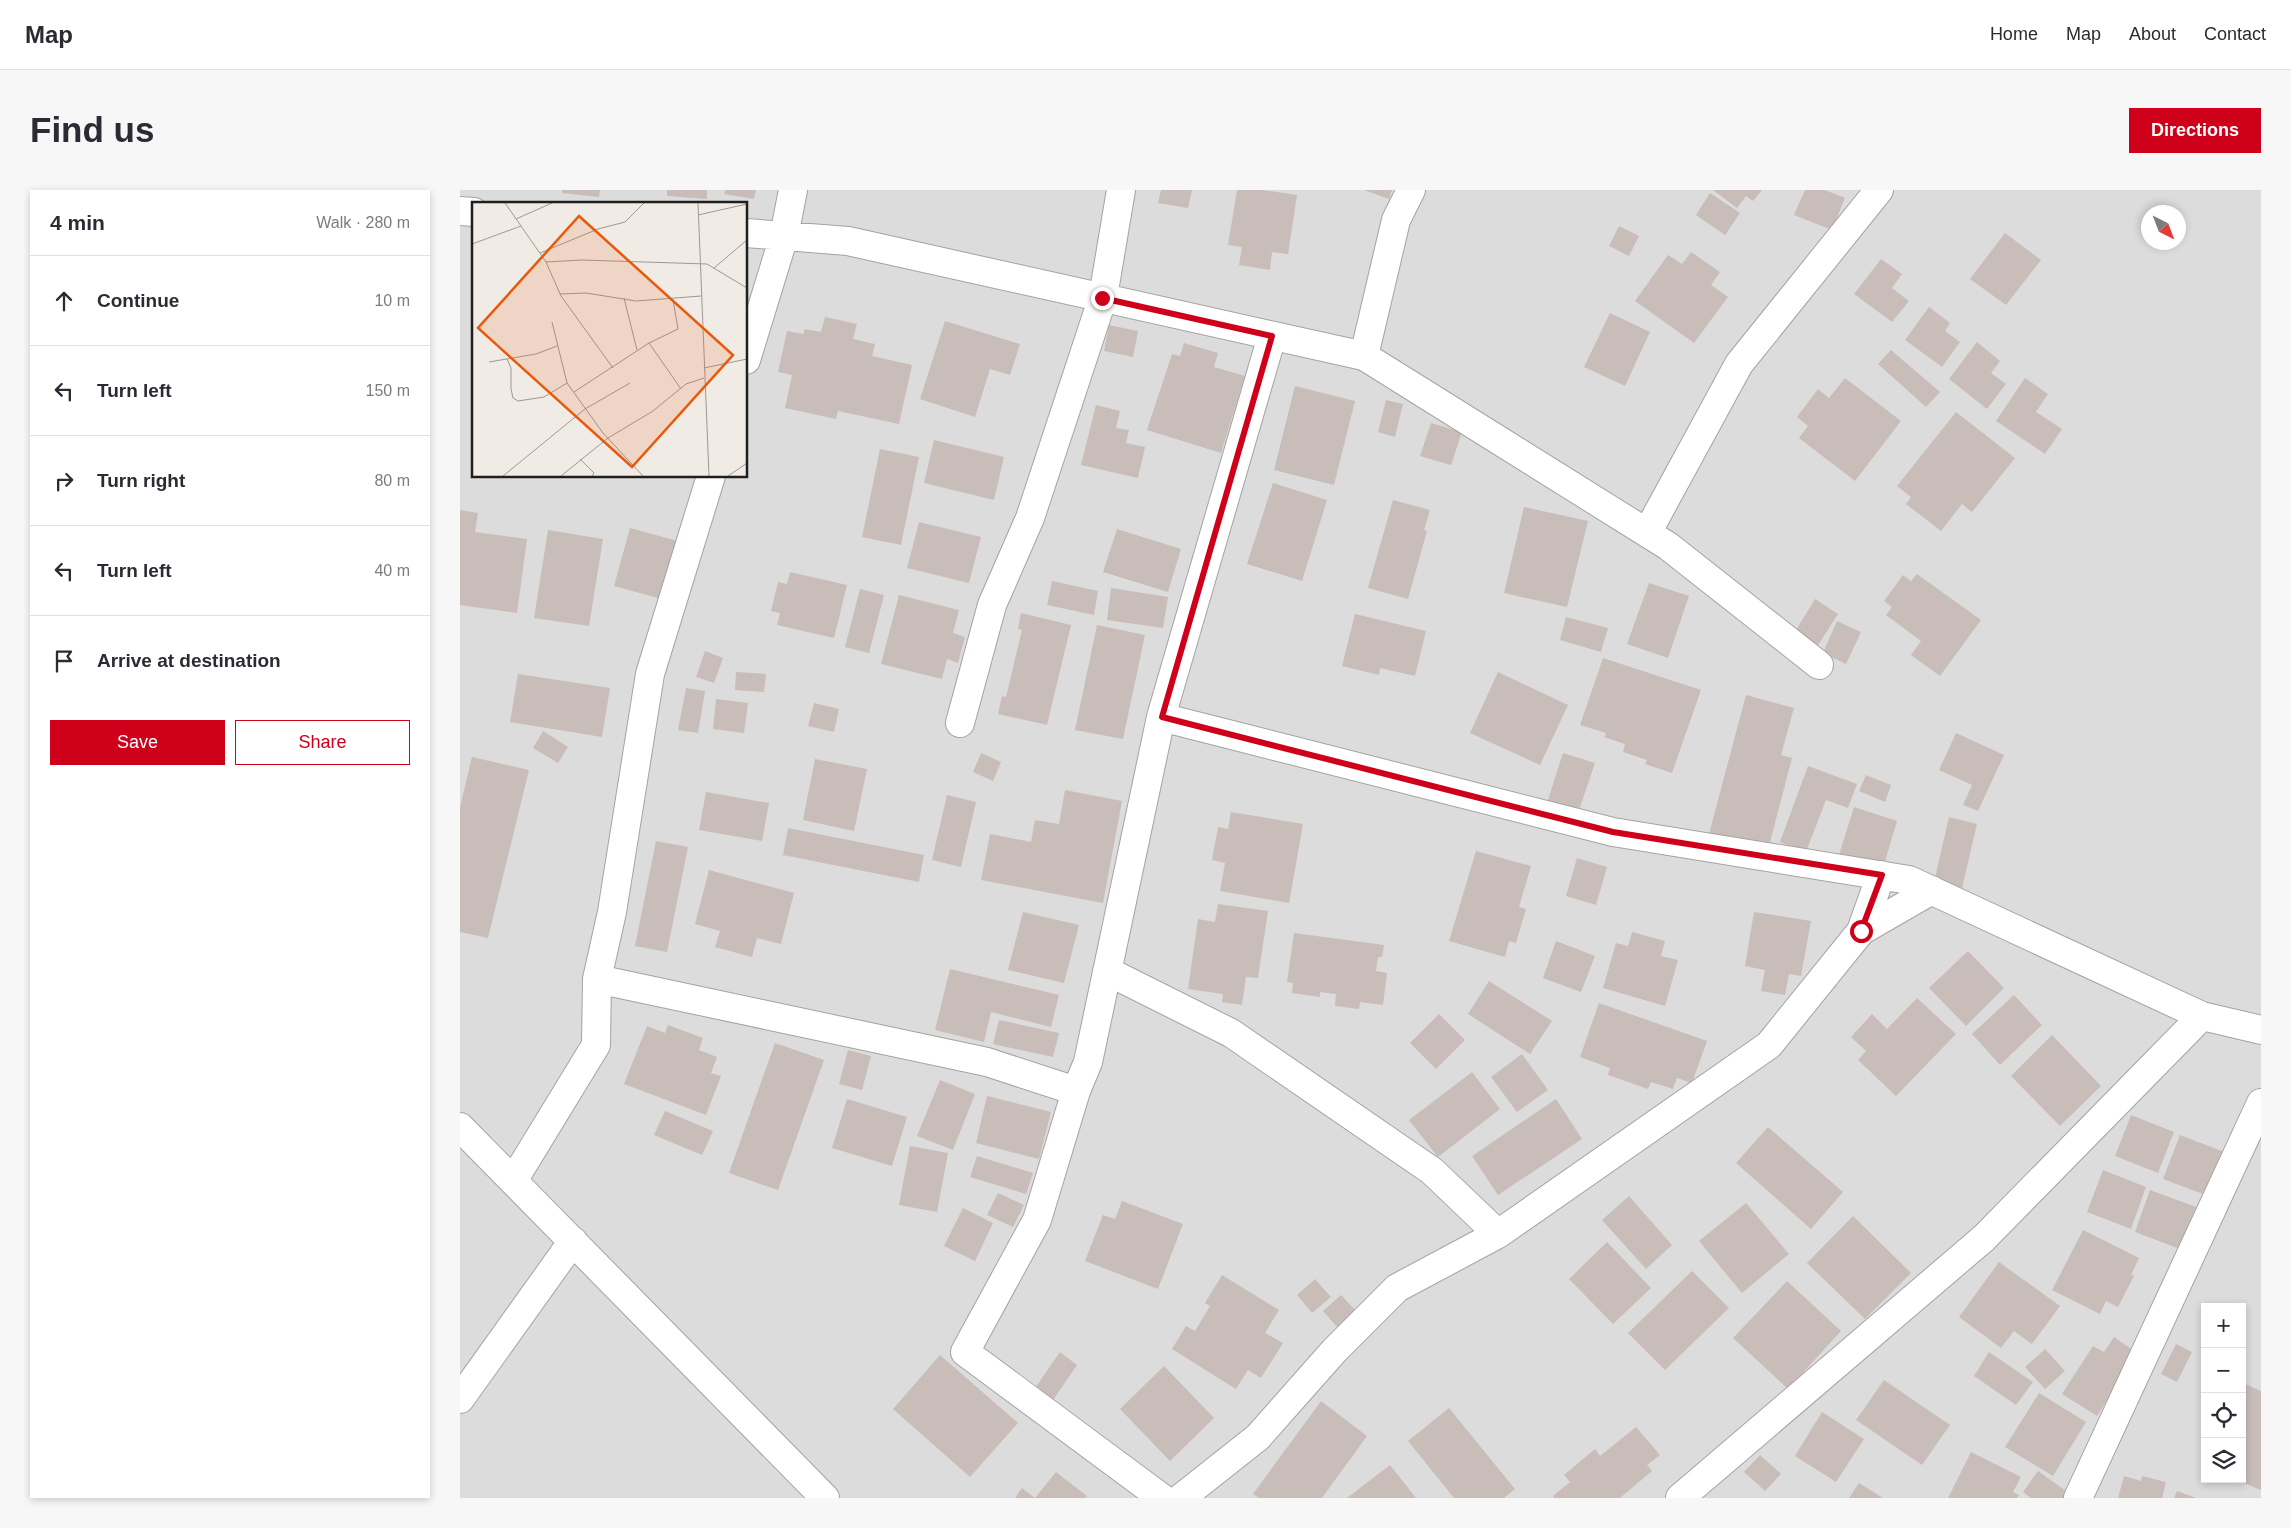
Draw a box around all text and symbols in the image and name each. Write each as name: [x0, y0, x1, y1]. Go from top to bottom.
text: Map: [25, 21, 73, 48]
text: Home: [1990, 24, 2038, 44]
text: Map: [2066, 24, 2101, 44]
text: About: [2129, 24, 2176, 44]
text: Contact: [2204, 24, 2266, 44]
button: Directions: [2129, 108, 2261, 153]
text: Find us: [30, 110, 154, 149]
inset map: [472, 202, 748, 478]
north arrow: [2141, 205, 2186, 250]
text: 4 min: [50, 211, 105, 234]
text: Walk · 280 m: [316, 214, 410, 231]
icon: ahead: [50, 287, 78, 315]
route end: [1091, 287, 1114, 310]
text: Continue: [97, 290, 179, 311]
text: 10 m: [374, 292, 410, 309]
icon: left: [50, 377, 78, 405]
text: Turn left: [97, 380, 172, 401]
text: 150 m: [366, 382, 410, 399]
icon: right: [50, 467, 78, 495]
text: Turn right: [97, 470, 185, 491]
text: 80 m: [374, 472, 410, 489]
icon: left: [50, 557, 78, 585]
text: Turn left: [97, 560, 172, 581]
text: 40 m: [374, 562, 410, 579]
icon: arrive: [50, 647, 78, 675]
text: Arrive at destination: [97, 650, 281, 671]
button: Save: [50, 720, 225, 765]
button: Share: [235, 720, 410, 765]
route start: [1850, 920, 1873, 943]
map controls: [2201, 1303, 2246, 1483]
button: +: [2201, 1303, 2246, 1348]
button: −: [2201, 1348, 2246, 1393]
button: locate: [2201, 1393, 2246, 1438]
button: layers: [2201, 1438, 2246, 1483]

